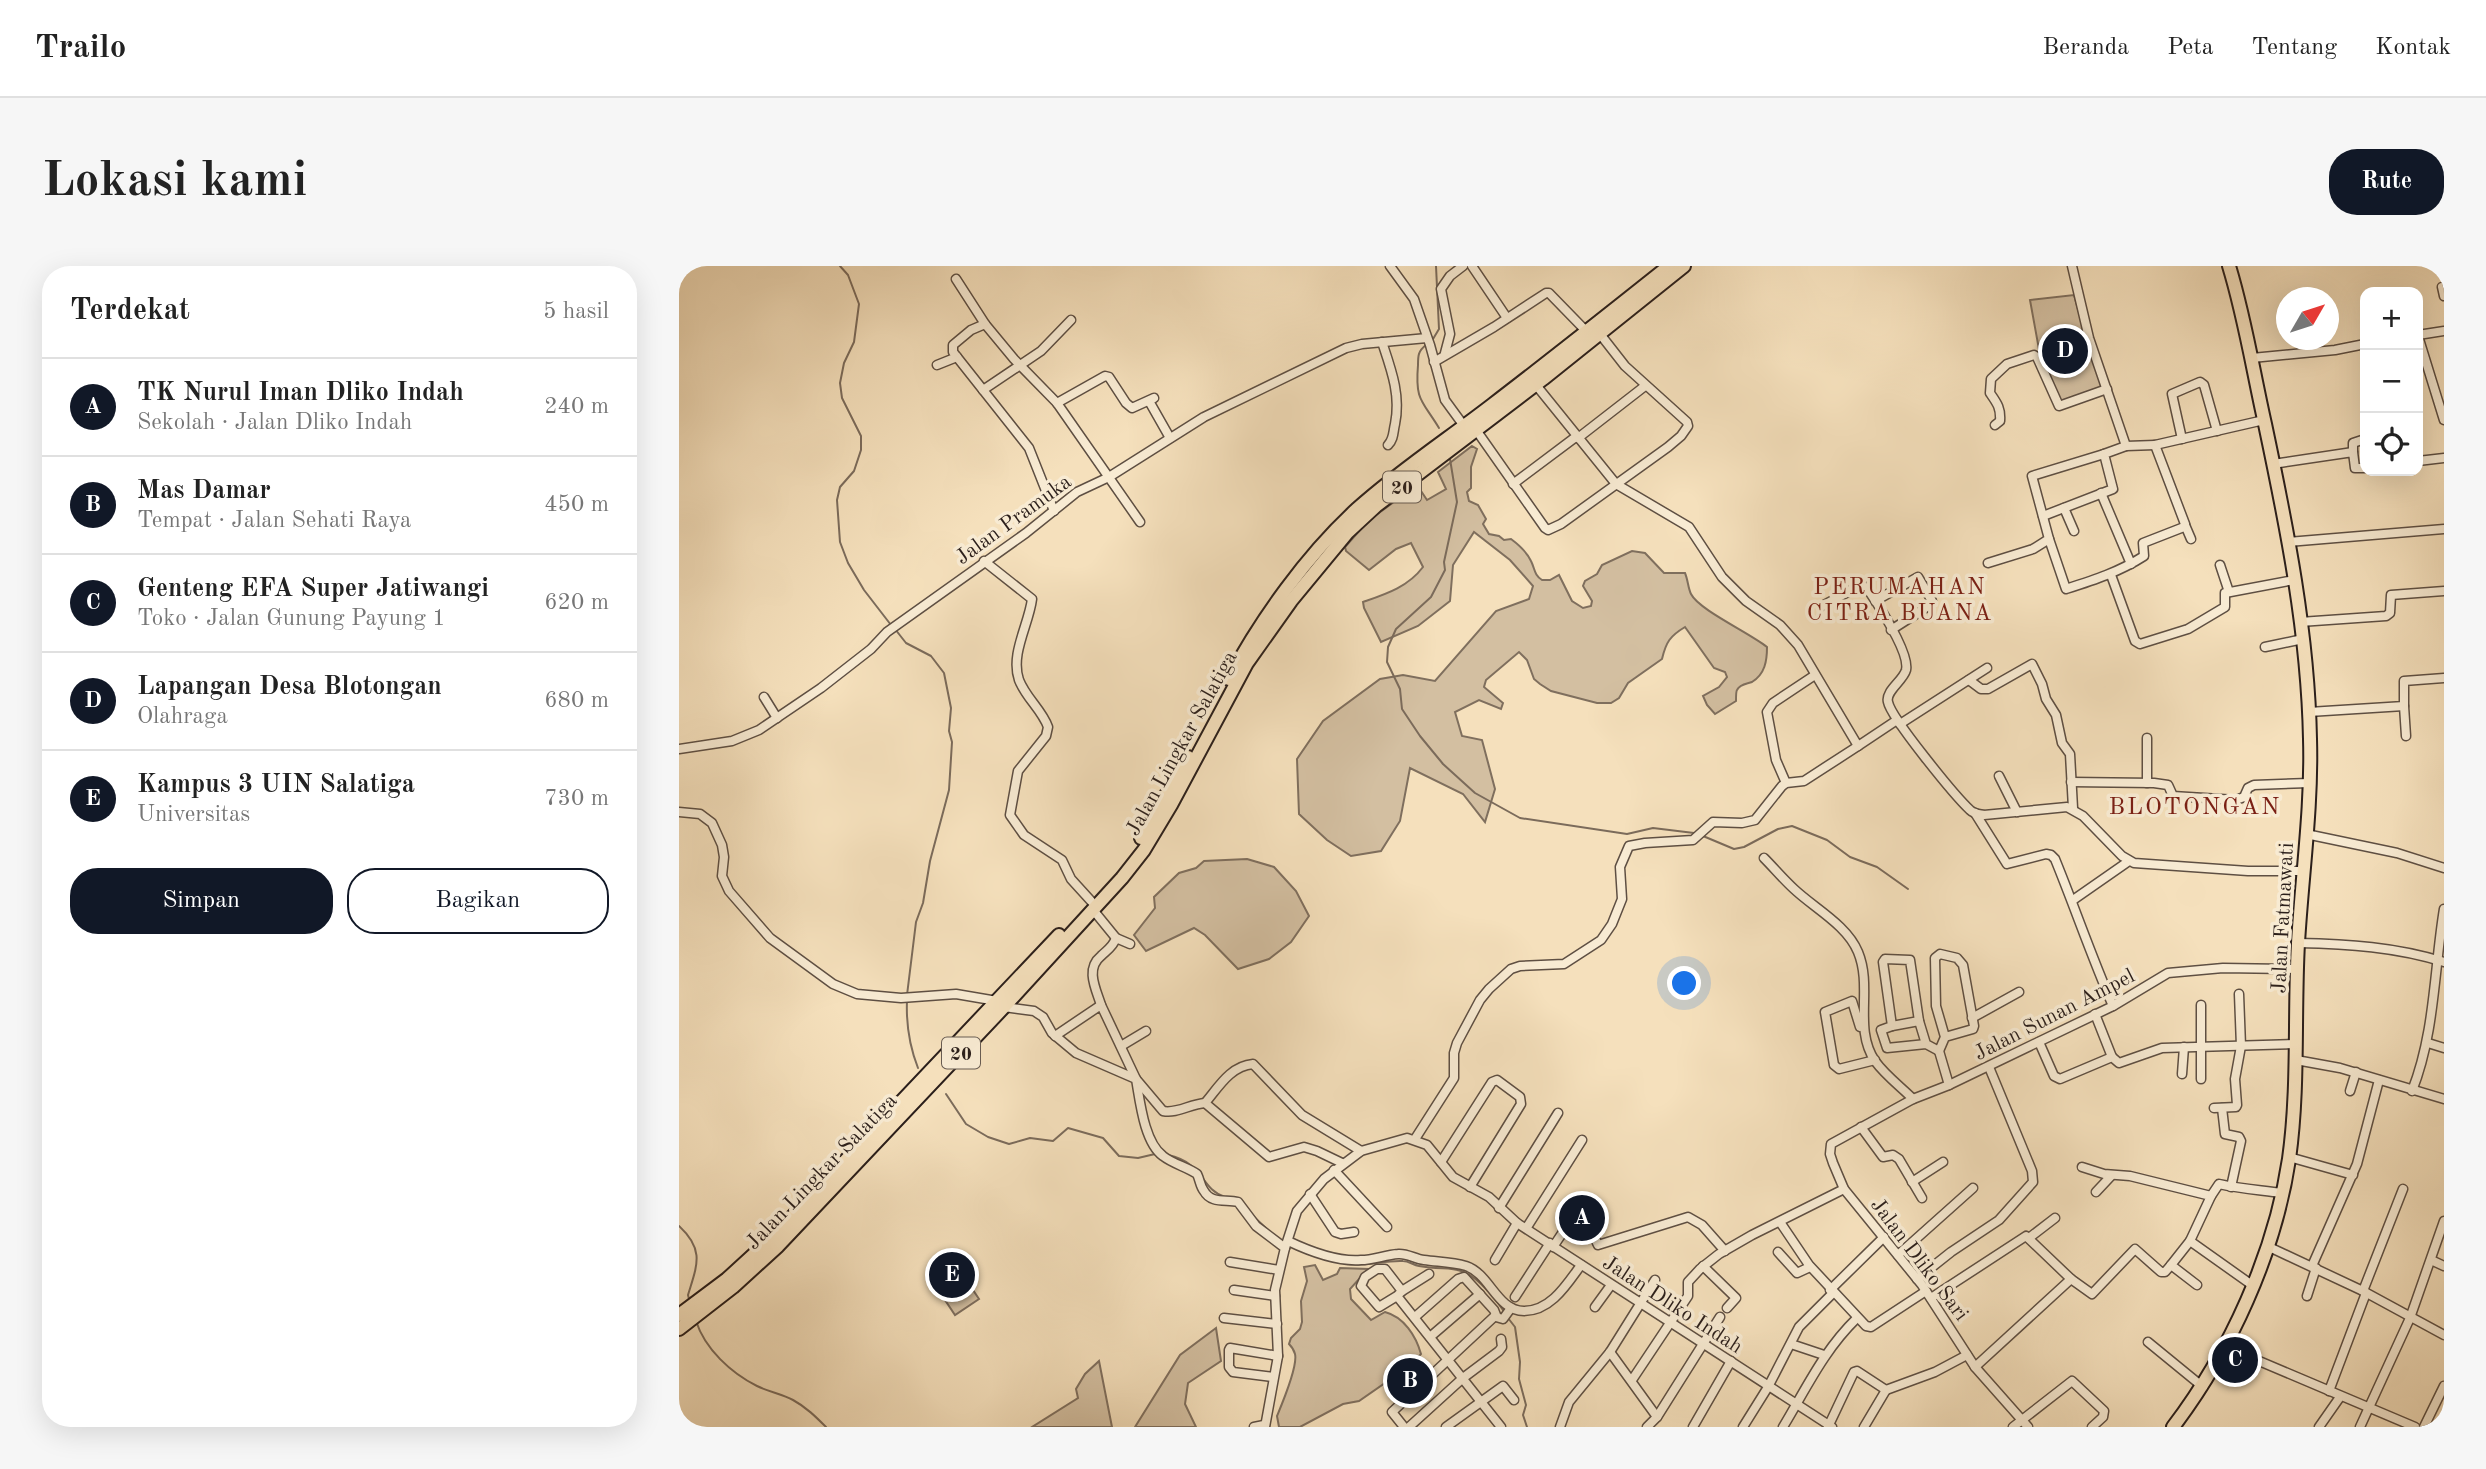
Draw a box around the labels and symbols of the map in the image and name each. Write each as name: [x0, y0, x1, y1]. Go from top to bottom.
north arrow: [2276, 287, 2339, 350]
pin: D: [2042, 325, 2088, 377]
street label: Jalan Pramuka: [952, 471, 1076, 569]
road number: 20: [1383, 472, 1421, 502]
district label: PERUMAHAN CITRA BUANA: [1807, 576, 1993, 625]
street label: Jalan Lingkar Salatiga: [1123, 648, 1242, 839]
district label: BLOTONGAN: [2108, 796, 2282, 820]
street label: Jalan Fatmawati: [2269, 842, 2298, 994]
your location: [1667, 966, 1701, 1000]
street label: Jalan Sunan Ampel: [1971, 966, 2139, 1065]
road number: 20: [942, 1038, 980, 1068]
street label: Jalan Lingkar Salatiga: [743, 1090, 902, 1254]
pin: A: [1559, 1192, 1605, 1244]
street label: Jalan Dliko Sari: [1866, 1195, 1972, 1325]
pin: E: [929, 1249, 975, 1301]
street label: Jalan Dliko Indah: [1598, 1252, 1746, 1358]
pin: C: [2212, 1334, 2258, 1386]
pin: B: [1387, 1355, 1433, 1407]

